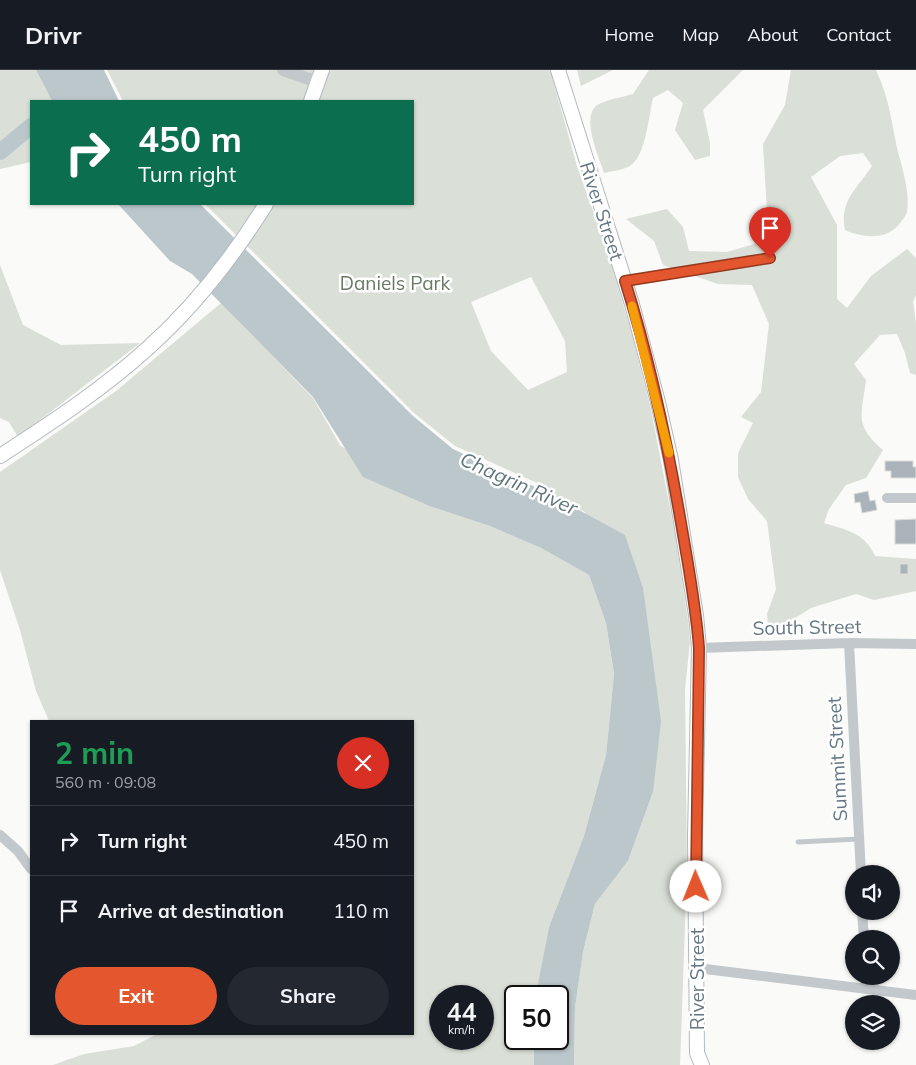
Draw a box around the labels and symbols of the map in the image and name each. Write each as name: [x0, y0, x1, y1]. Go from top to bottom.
street label: River Street: [575, 159, 629, 264]
pin: [749, 207, 791, 258]
park label: Daniels Park: [340, 271, 450, 295]
water label: Chagrin River: [457, 446, 582, 520]
street label: South Street: [752, 614, 862, 640]
street label: Summit Street: [822, 696, 852, 822]
position arrow: [669, 860, 721, 912]
street label: River Street: [685, 927, 709, 1030]
speed limit sign: 50: [504, 985, 569, 1050]

